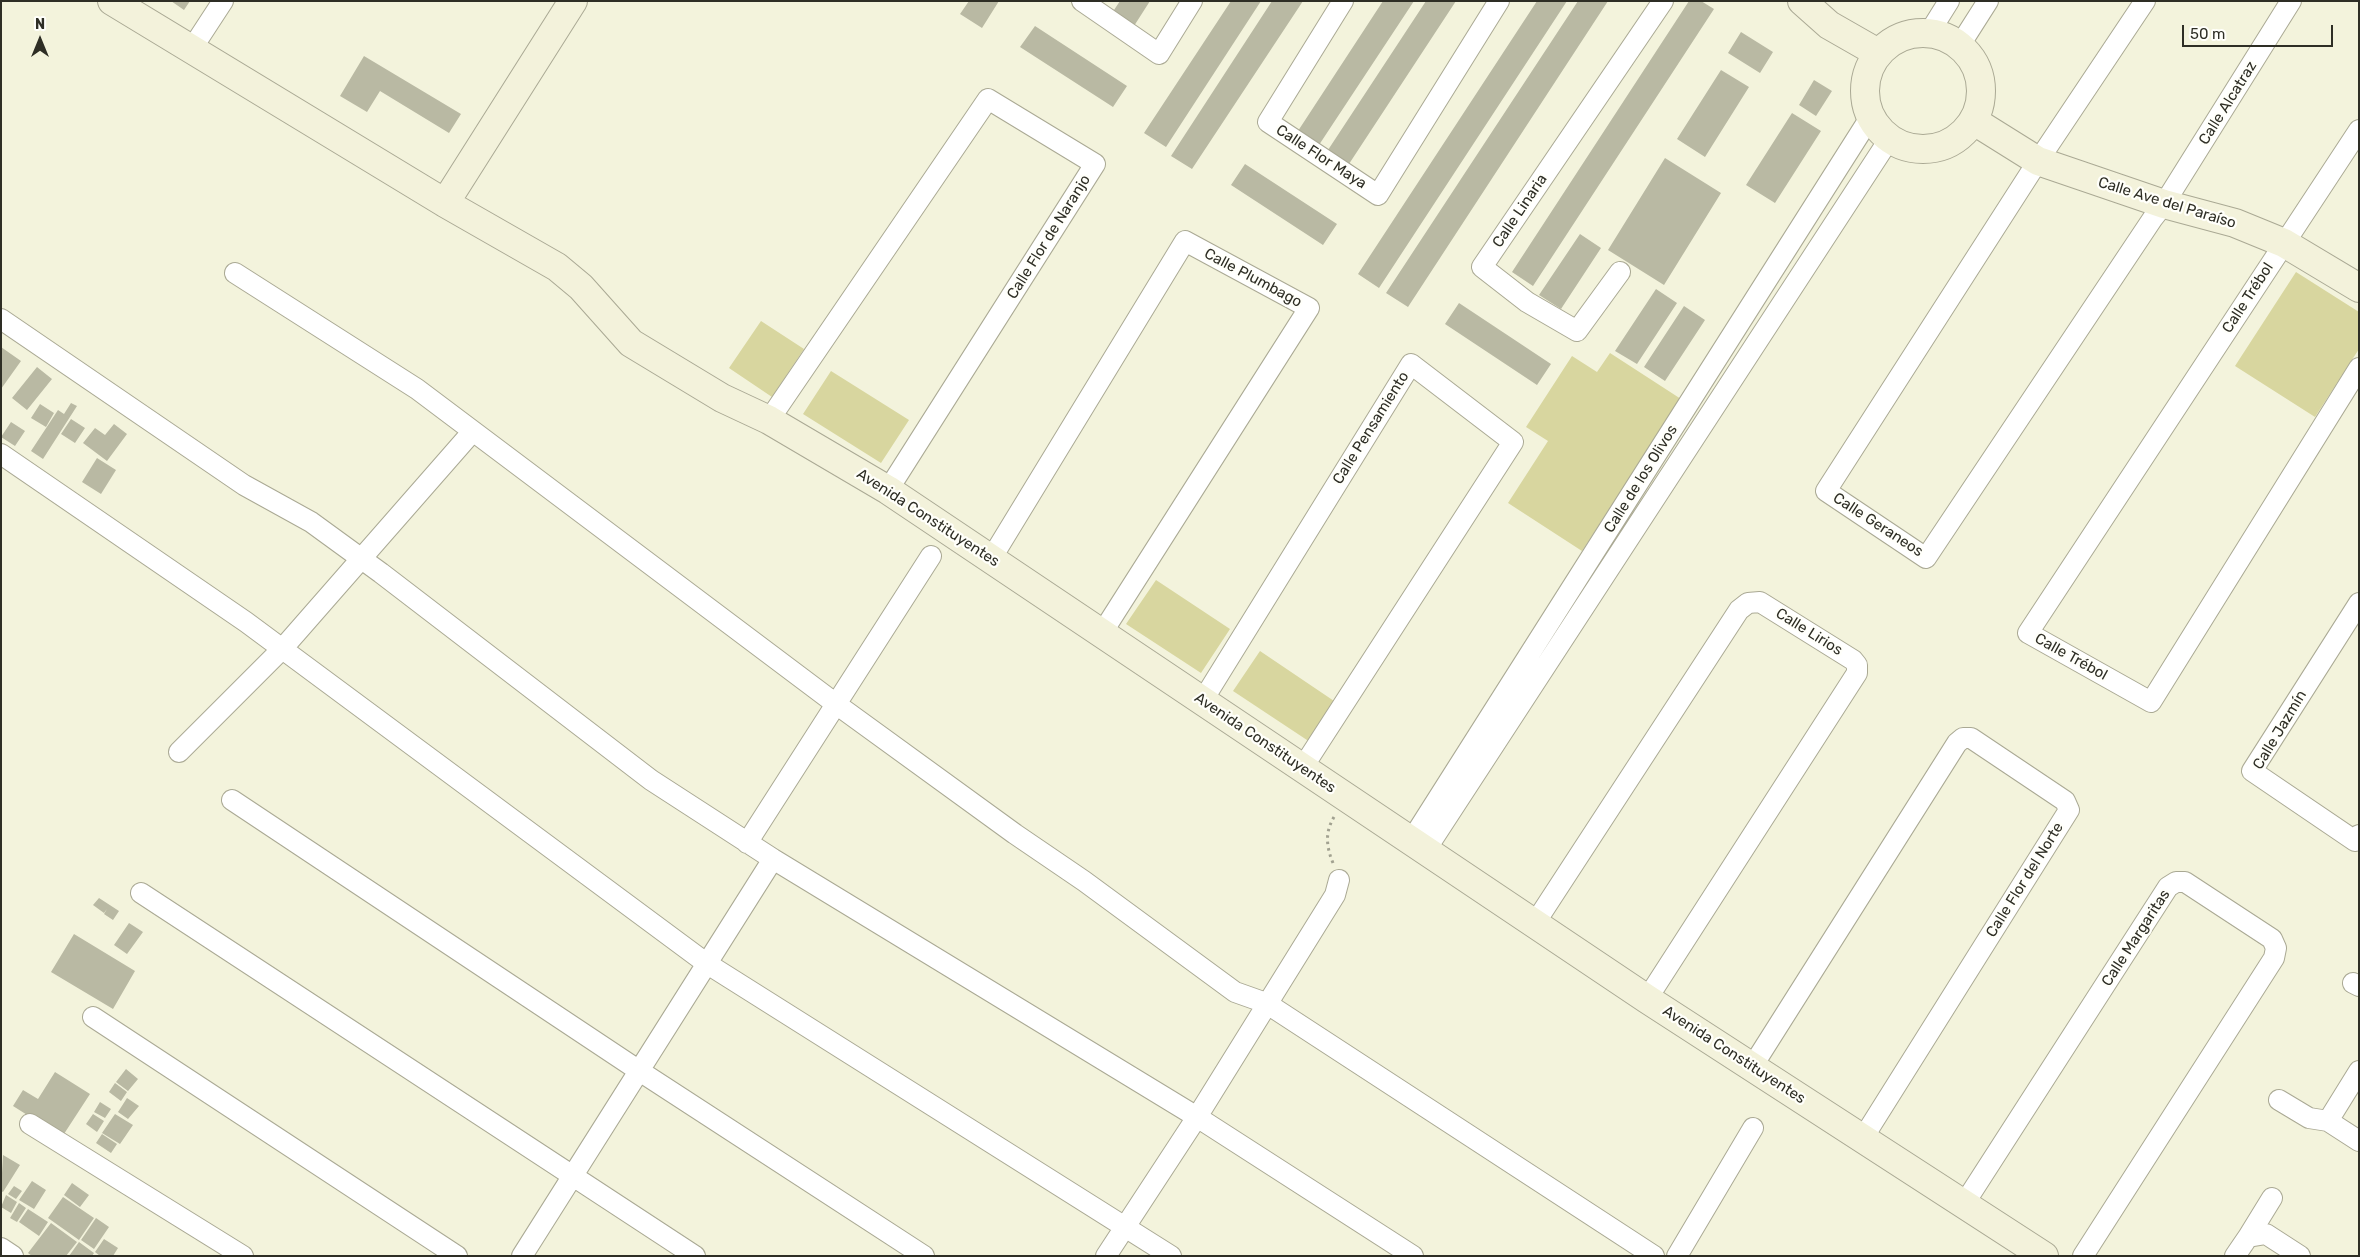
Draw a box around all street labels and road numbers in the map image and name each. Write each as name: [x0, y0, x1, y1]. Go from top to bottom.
street label: Calle Alcatraz: [2195, 58, 2261, 148]
street label: Calle Flor Maya: [1272, 121, 1370, 193]
street label: Calle Linaria: [1489, 171, 1551, 251]
street label: Calle Flor de Naranjo: [1003, 172, 1095, 302]
street label: Calle Ave del Paraíso: [2096, 173, 2238, 233]
street label: Calle Plumbago: [1201, 245, 1305, 311]
street label: Calle Trébol: [2219, 259, 2277, 337]
street label: Calle Pensamiento: [1329, 368, 1413, 488]
street label: Calle de los Olivos: [1601, 422, 1681, 536]
street label: Avenida Constituyentes: [853, 465, 1003, 571]
street label: Calle Geraneos: [1830, 489, 1926, 561]
street label: Calle Lirios: [1772, 604, 1846, 660]
street label: Calle Trébol: [2032, 630, 2110, 684]
street label: Calle Jazmín: [2249, 687, 2311, 773]
street label: Avenida Constituyentes: [1191, 689, 1339, 797]
street label: Calle Flor del Norte: [1982, 819, 2068, 941]
street label: Calle Margaritas: [2098, 886, 2174, 990]
street label: Avenida Constituyentes: [1659, 1002, 1809, 1108]

